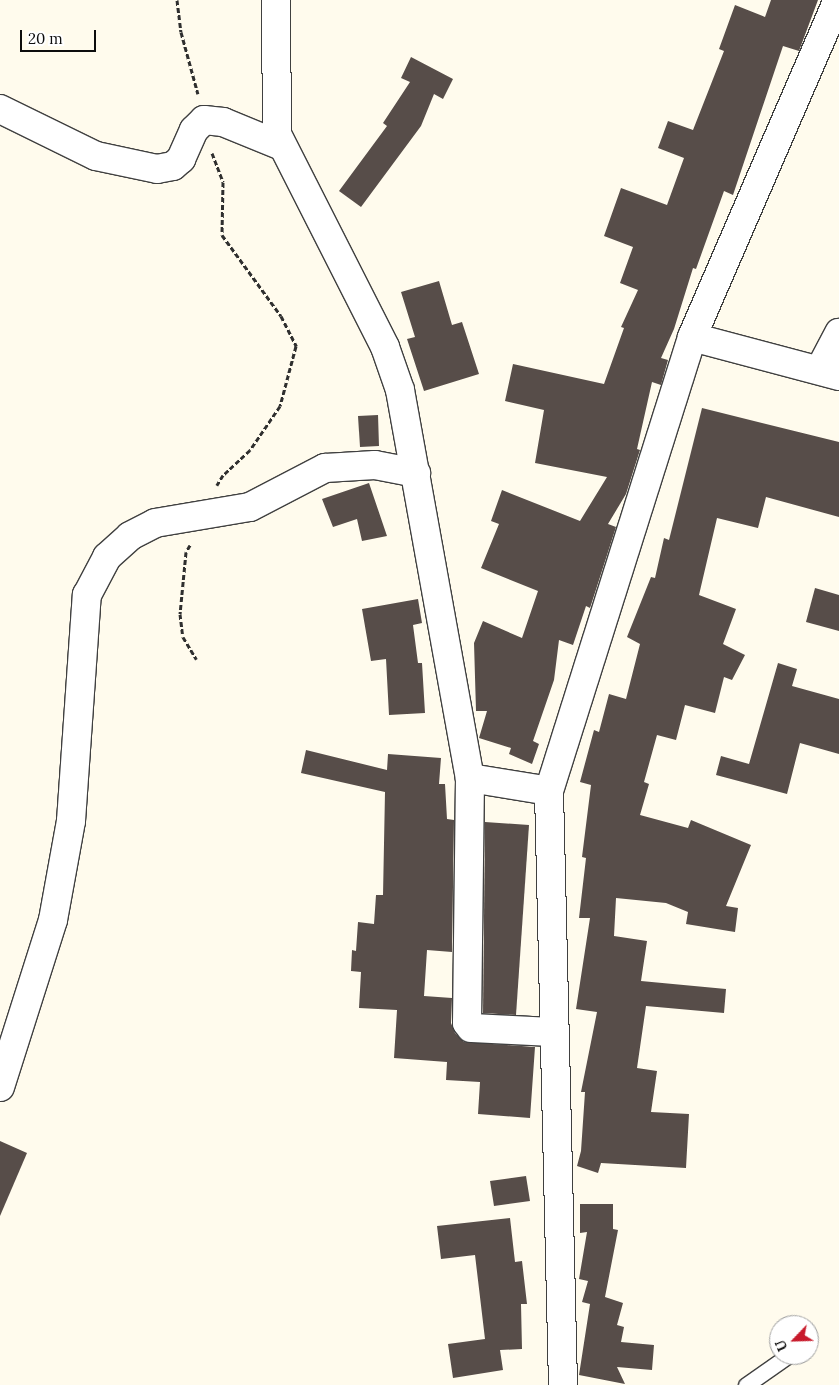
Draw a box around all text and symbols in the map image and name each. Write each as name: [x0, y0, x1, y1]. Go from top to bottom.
scale bar: [22, 20, 99, 52]
text: 20 m: [28, 29, 63, 48]
north arrow: [769, 1315, 819, 1365]
text: U: [771, 1337, 792, 1354]

